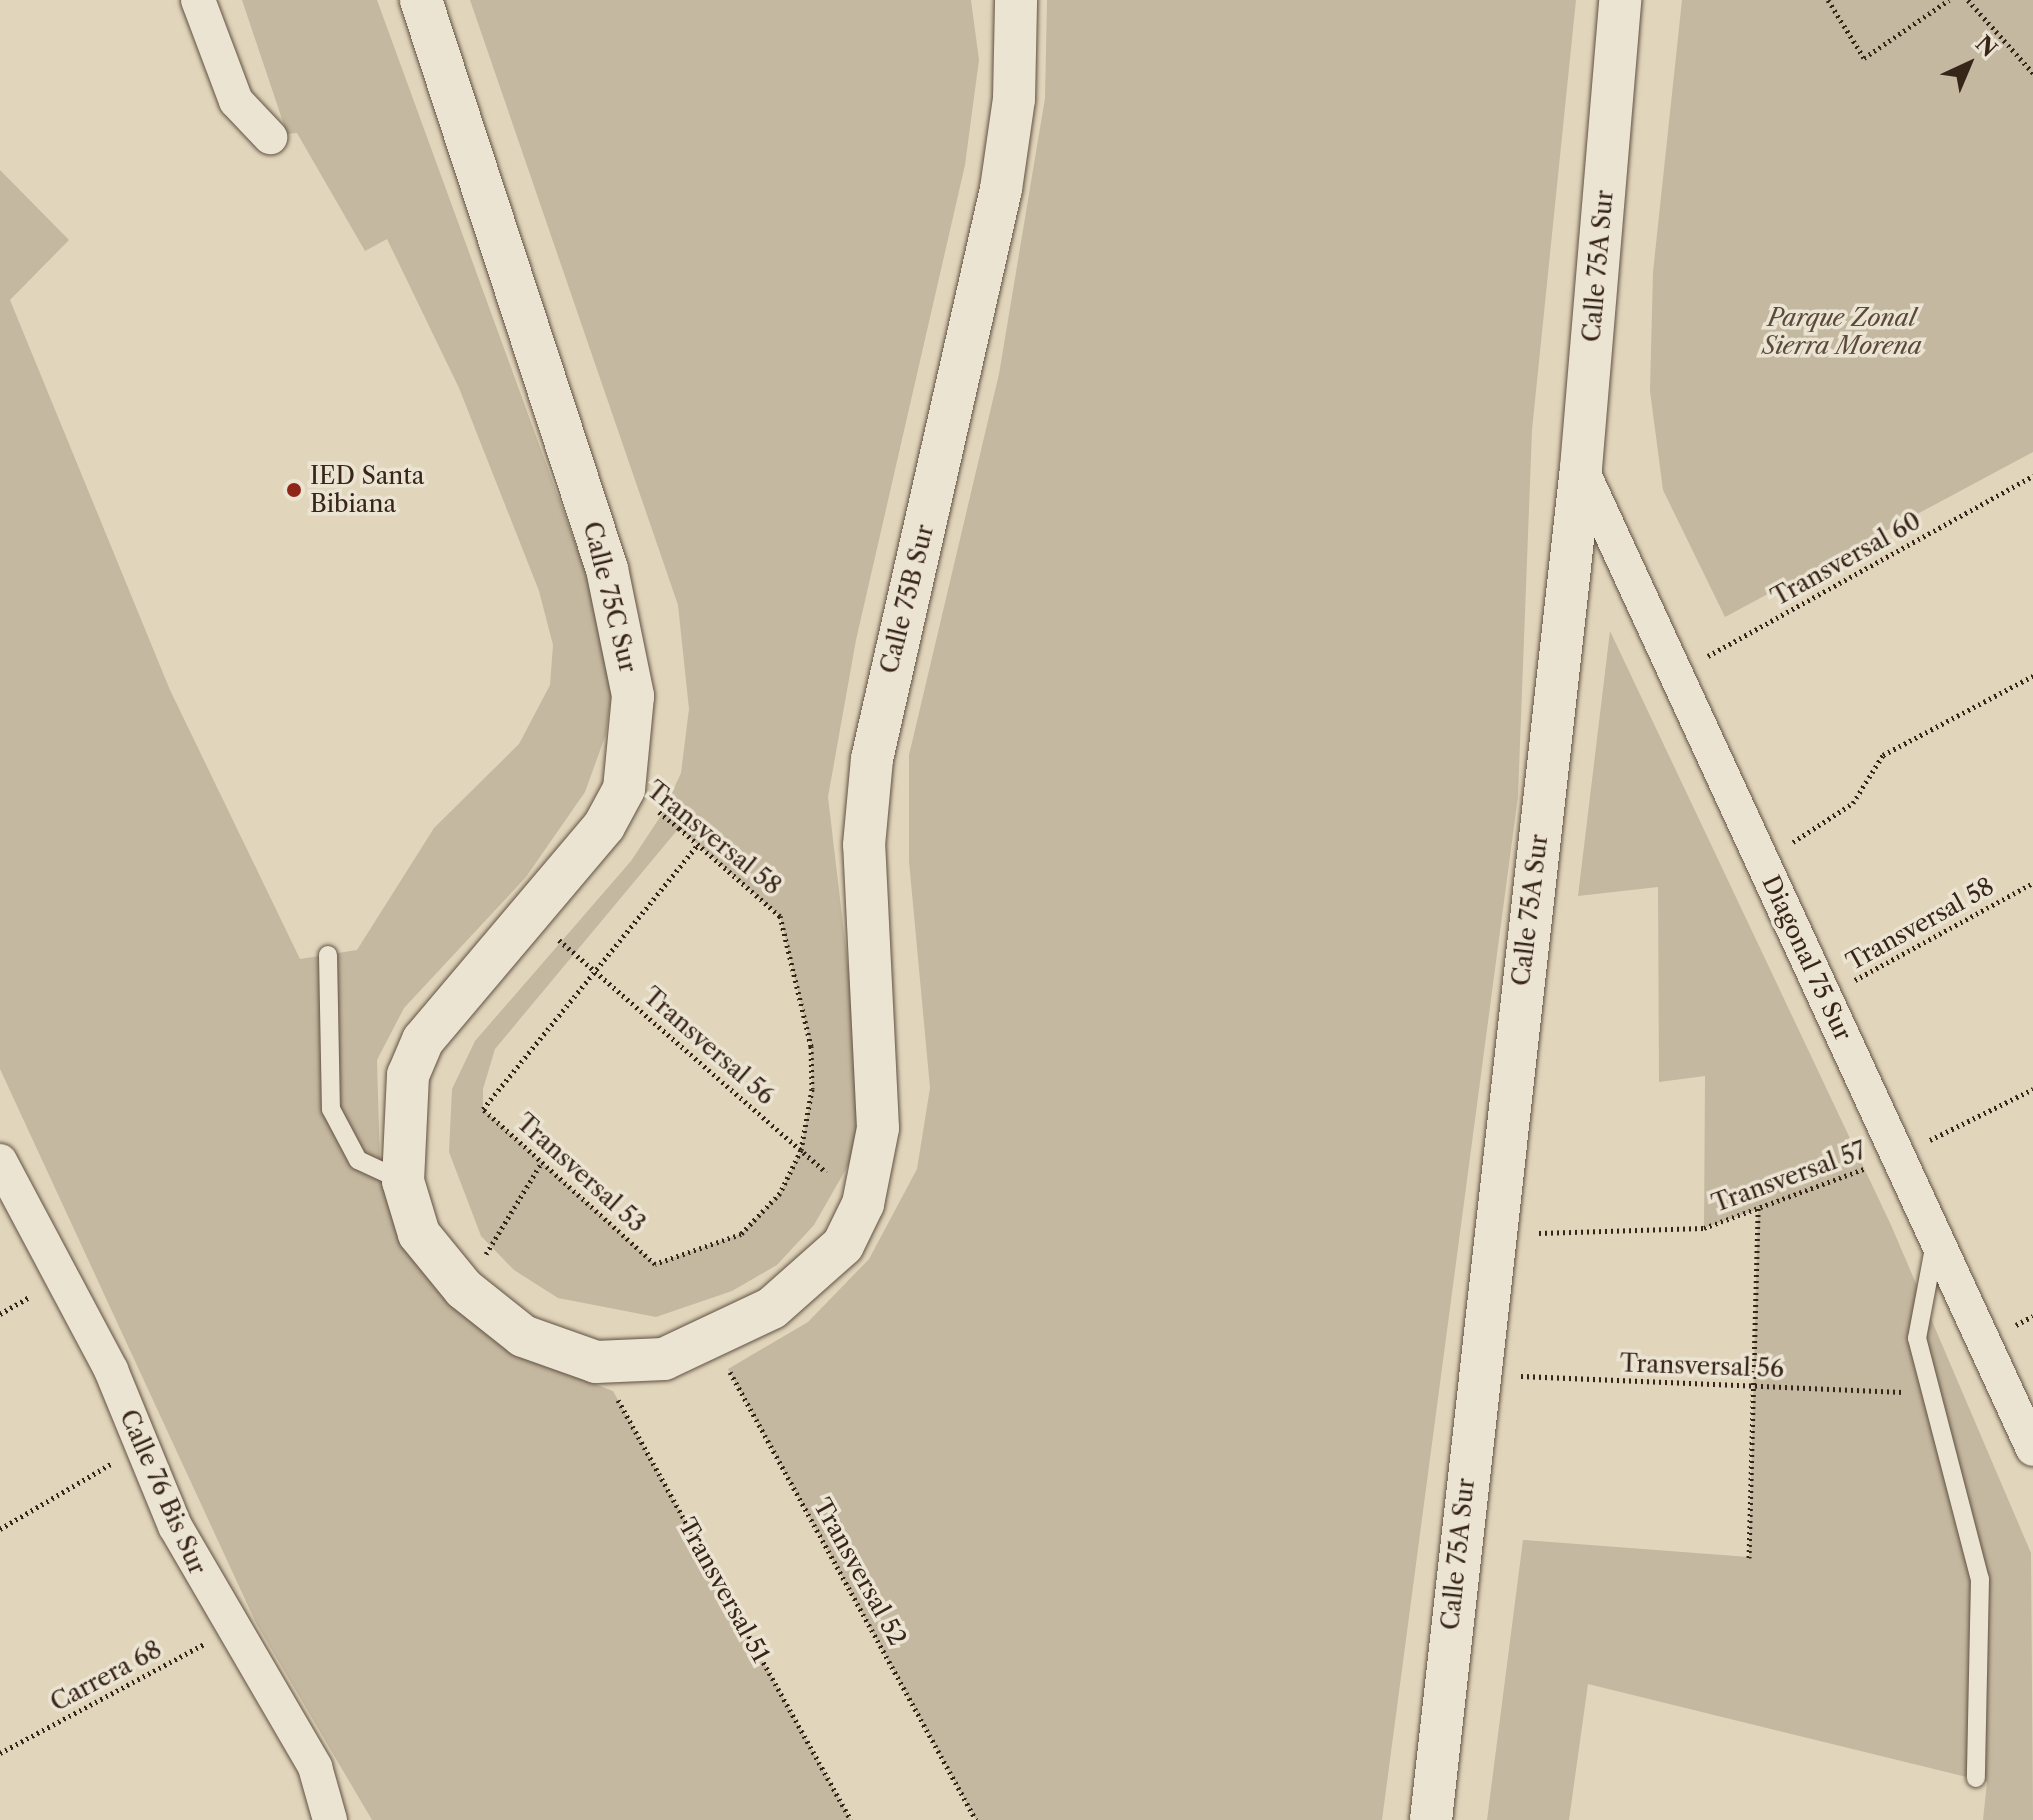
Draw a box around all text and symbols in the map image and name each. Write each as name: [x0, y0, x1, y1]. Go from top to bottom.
north arrow: [1929, 24, 2009, 104]
text: N: [1970, 30, 2002, 63]
street label: Calle 75A Sur: [1577, 188, 1619, 344]
park label: Parque Zonal Sierra Morena: [1762, 304, 1922, 360]
place label: IED Santa Bibiana: [310, 462, 425, 518]
marker: IED Santa Bibiana: [285, 481, 303, 499]
street label: Transversal 60: [1766, 506, 1926, 612]
street label: Calle 75C Sur: [577, 519, 643, 675]
street label: Calle 75B Sur: [875, 522, 939, 676]
street label: Transversal 58: [641, 775, 787, 901]
street label: Calle 75A Sur: [1506, 832, 1554, 988]
street label: Diagonal 75 Sur: [1756, 871, 1858, 1045]
street label: Transversal 58: [1841, 872, 1999, 976]
street label: Transversal 56: [638, 981, 780, 1111]
street label: Transversal 53: [511, 1108, 651, 1238]
street label: Transversal 57: [1708, 1136, 1870, 1218]
street label: Transversal 56: [1620, 1349, 1784, 1383]
street label: Calle 76 Bis Sur: [114, 1405, 212, 1579]
street label: Calle 75A Sur: [1436, 1476, 1480, 1632]
street label: Transversal 52: [808, 1493, 912, 1651]
street label: Transversal 51: [673, 1513, 775, 1667]
street label: Carrera 68: [45, 1635, 167, 1717]

